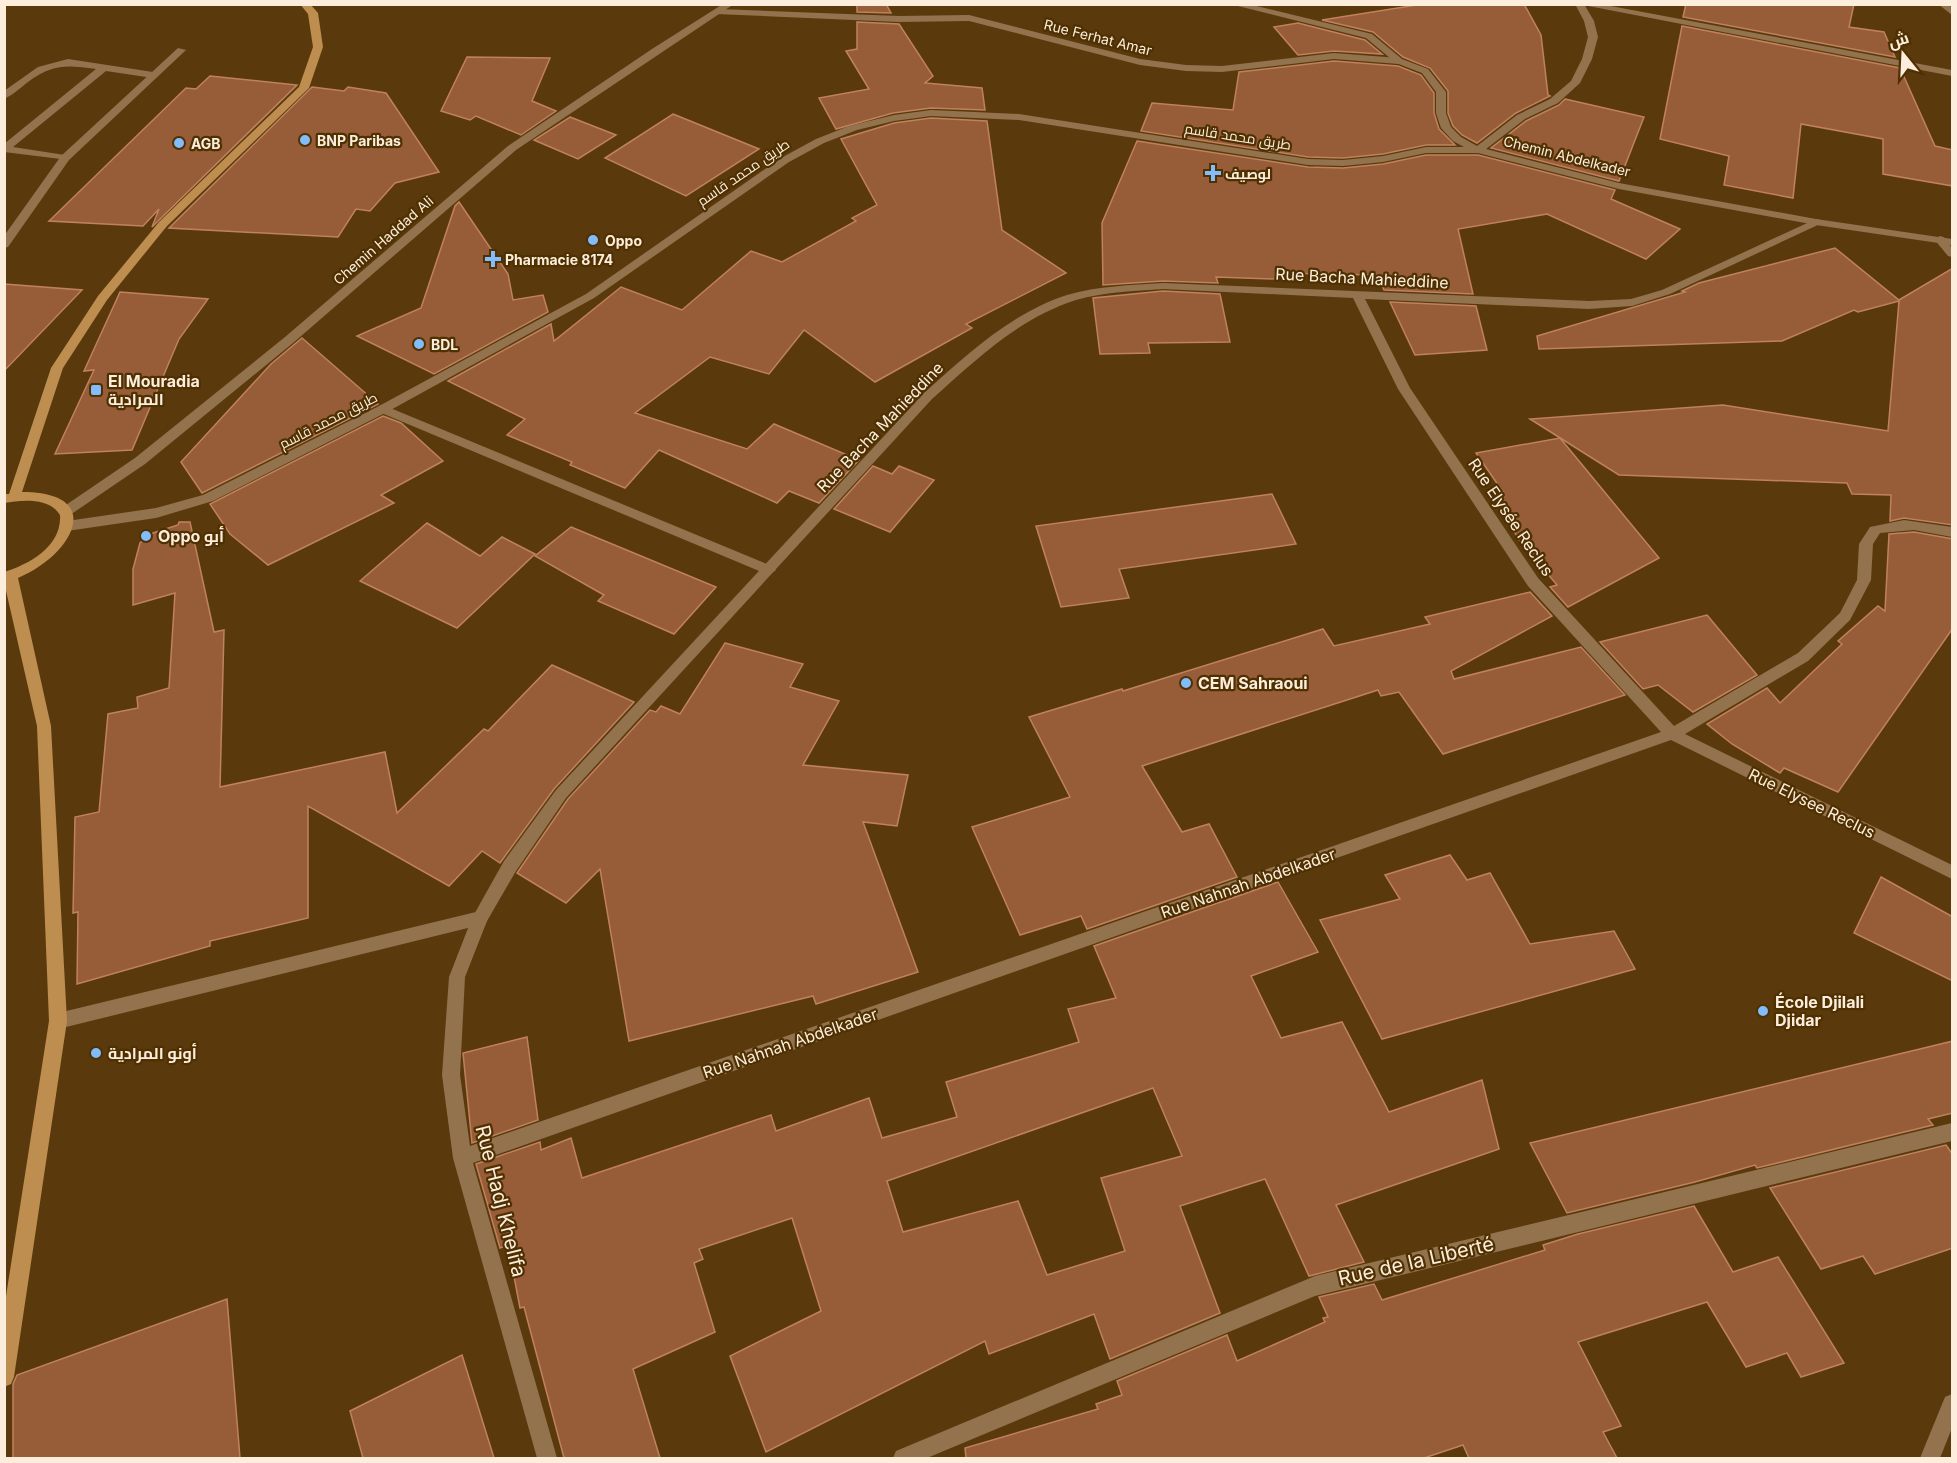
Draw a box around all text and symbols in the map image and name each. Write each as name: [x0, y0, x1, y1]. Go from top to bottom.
street label: Rue Ferhat Amar: [1042, 15, 1154, 59]
north arrow: [1873, 24, 1933, 84]
text: ش: [1886, 27, 1911, 52]
street label: طريق محمد قاسم: [1183, 119, 1293, 155]
place label: BNP Paribas: [317, 132, 401, 149]
street label: Chemin Abdelkader: [1502, 132, 1632, 180]
marker: BNP Paribas: [298, 133, 312, 147]
place label: AGB: [191, 135, 221, 152]
street label: طريق محمد قاسم: [694, 135, 794, 211]
marker: AGB: [172, 136, 186, 150]
place label: لوصيف: [1225, 165, 1271, 183]
marker: لوصيف: [1206, 166, 1220, 180]
street label: Chemin Haddad Ali: [330, 192, 436, 288]
place label: Oppo: [605, 232, 642, 249]
marker: Oppo: [586, 233, 600, 247]
place label: Pharmacie 8174: [505, 251, 613, 268]
marker: Pharmacie 8174: [486, 252, 500, 266]
street label: Rue Bacha Mahieddine: [1275, 263, 1449, 293]
place label: BDL: [431, 336, 458, 353]
marker: BDL: [412, 337, 426, 351]
street label: Rue Bacha Mahieddine: [813, 358, 947, 496]
place label: El Mouradia المرادية: [108, 371, 200, 409]
marker: El Mouradia المرادية: [89, 383, 103, 397]
street label: طريق محمد قاسم: [276, 388, 381, 454]
street label: Rue Elysée Reclus: [1464, 454, 1558, 580]
place label: Oppo أبو: [158, 526, 224, 546]
marker: Oppo أبو: [139, 529, 153, 543]
place label: CEM Sahraoui: [1198, 673, 1308, 693]
marker: CEM Sahraoui: [1179, 676, 1193, 690]
street label: Rue Elysee Reclus: [1746, 764, 1878, 842]
street label: Rue Nahnah Abdelkader: [1158, 844, 1338, 922]
place label: École Djilali Djidar: [1775, 992, 1864, 1030]
street label: Rue Nahnah Abdelkader: [700, 1004, 880, 1082]
marker: École Djilali Djidar: [1756, 1004, 1770, 1018]
place label: أونو المرادية: [108, 1043, 197, 1063]
marker: أونو المرادية: [89, 1046, 103, 1060]
street label: Rue Hadj Khelifa: [471, 1123, 531, 1279]
street label: Rue de la Liberté: [1336, 1231, 1496, 1291]

